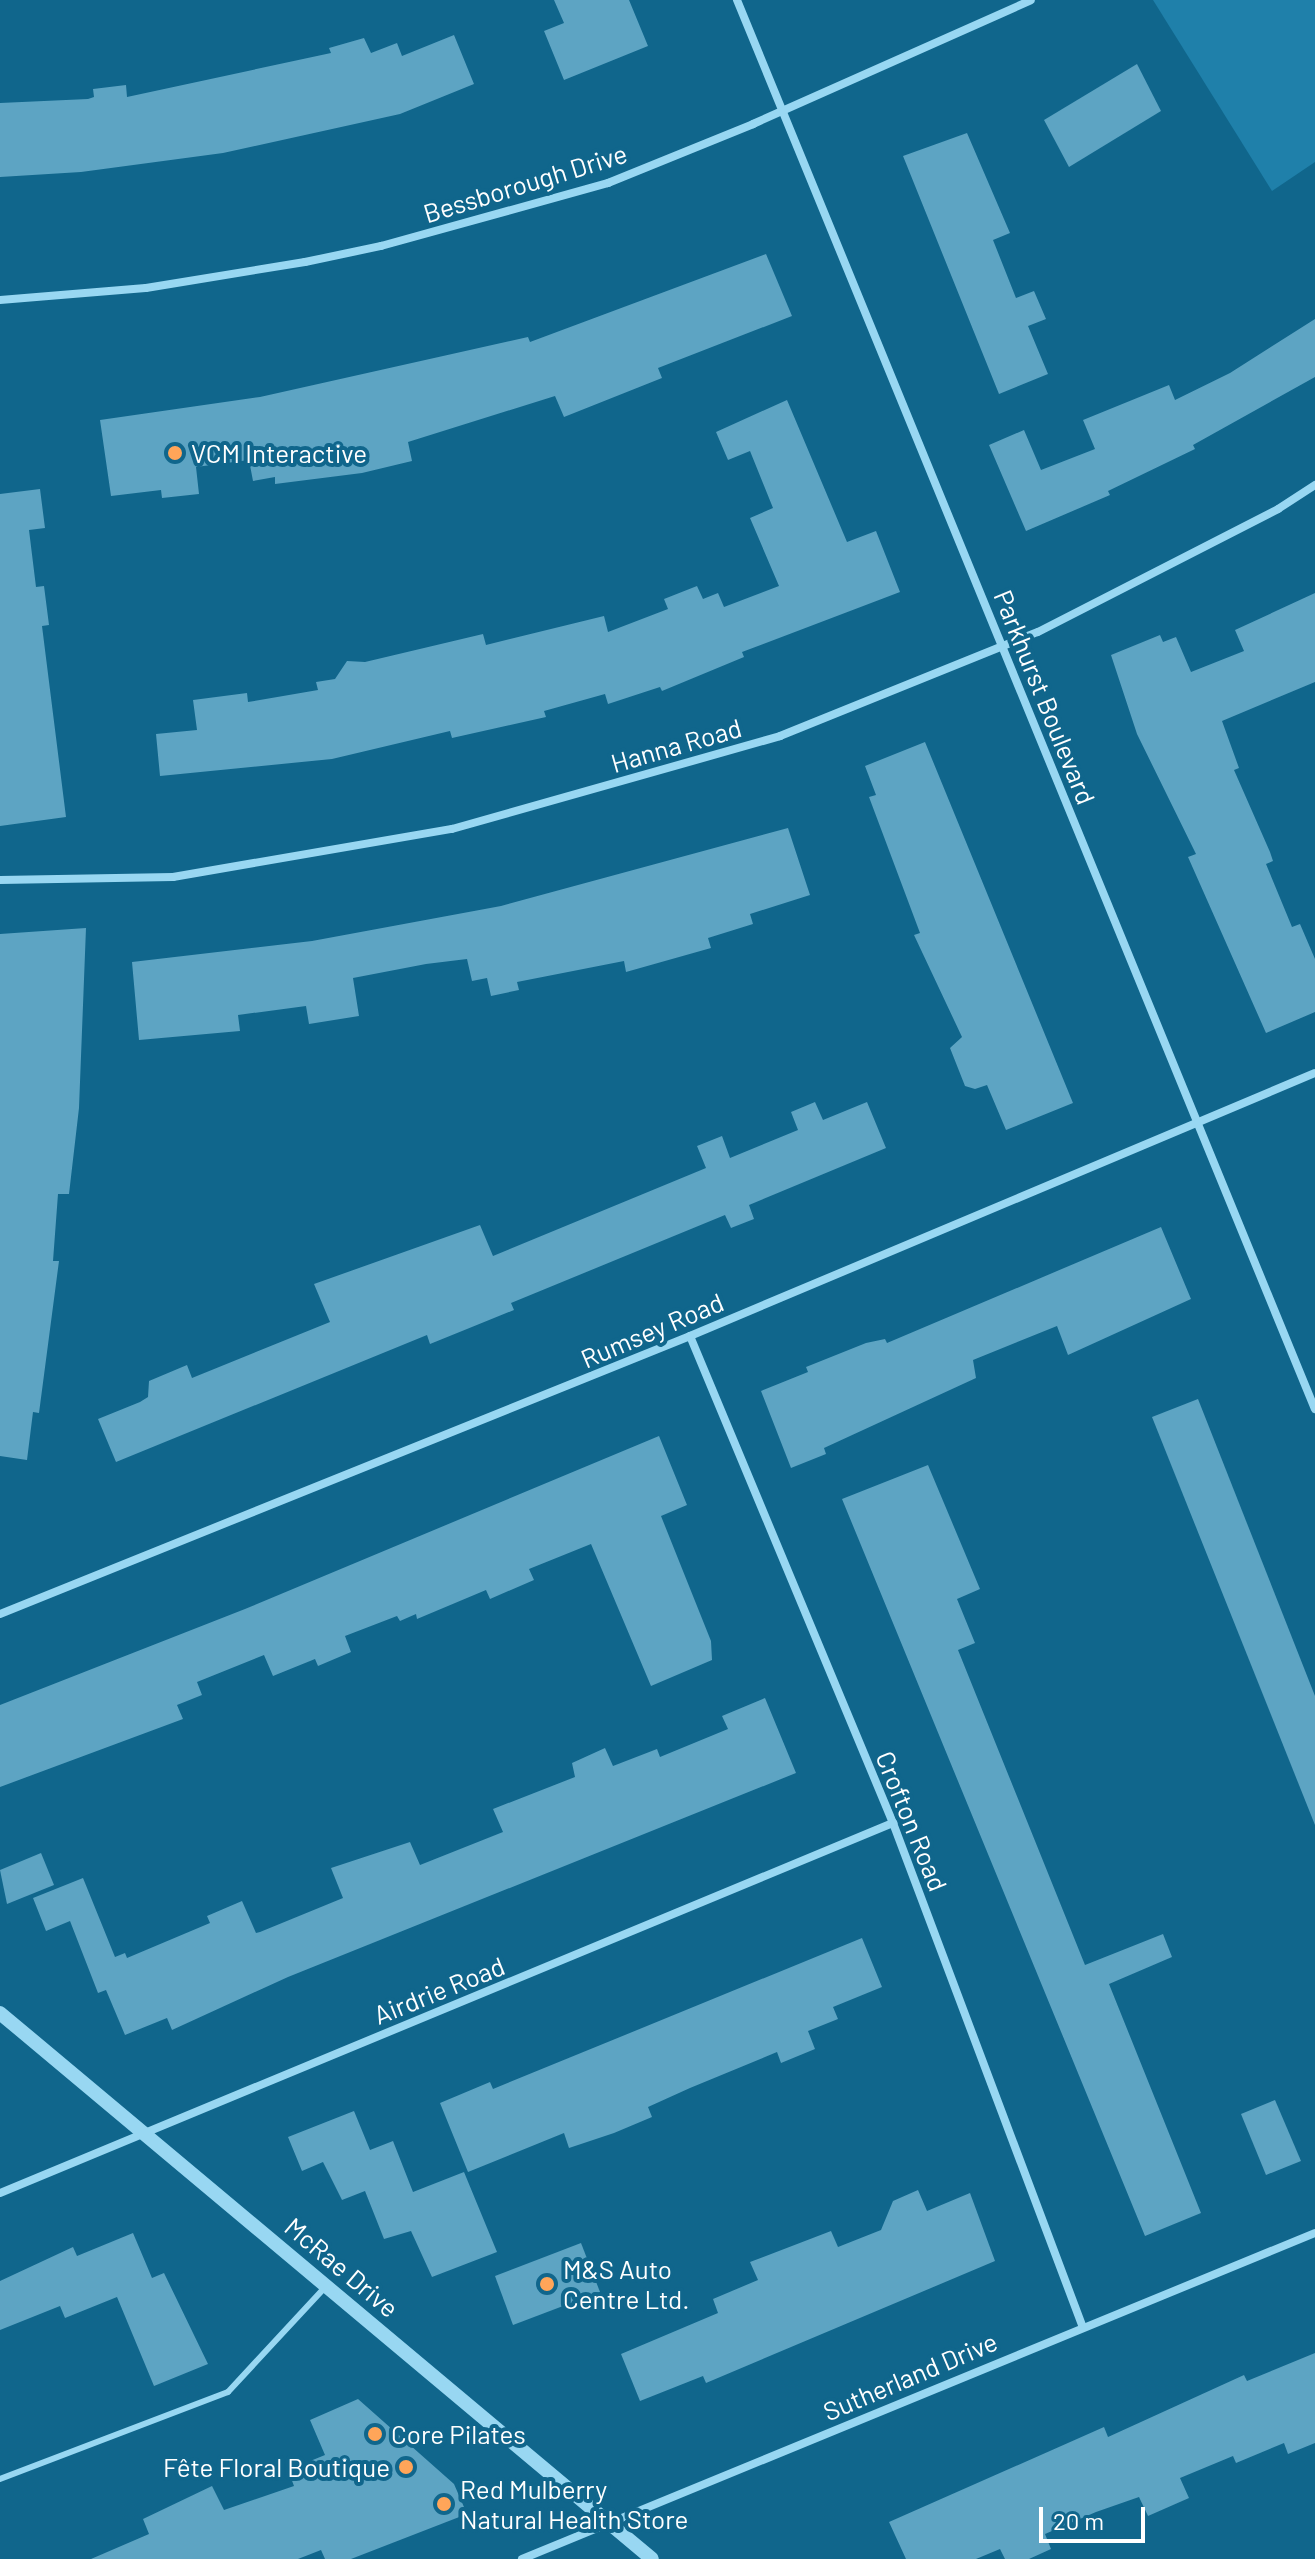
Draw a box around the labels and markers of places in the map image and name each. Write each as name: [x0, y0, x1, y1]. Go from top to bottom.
place label: VCM Interactive: [191, 437, 367, 469]
marker: VCM Interactive: [166, 444, 184, 462]
place label: M&S Auto Centre Ltd.: [563, 2253, 689, 2314]
marker: M&S Auto Centre Ltd.: [538, 2275, 556, 2293]
place label: Core Pilates: [391, 2418, 526, 2450]
marker: Core Pilates: [366, 2425, 384, 2443]
place label: Fête Floral Boutique: [163, 2451, 390, 2483]
marker: Fête Floral Boutique: [397, 2458, 415, 2476]
place label: Red Mulberry Natural Health Store: [460, 2473, 688, 2534]
marker: Red Mulberry Natural Health Store: [435, 2495, 453, 2513]

